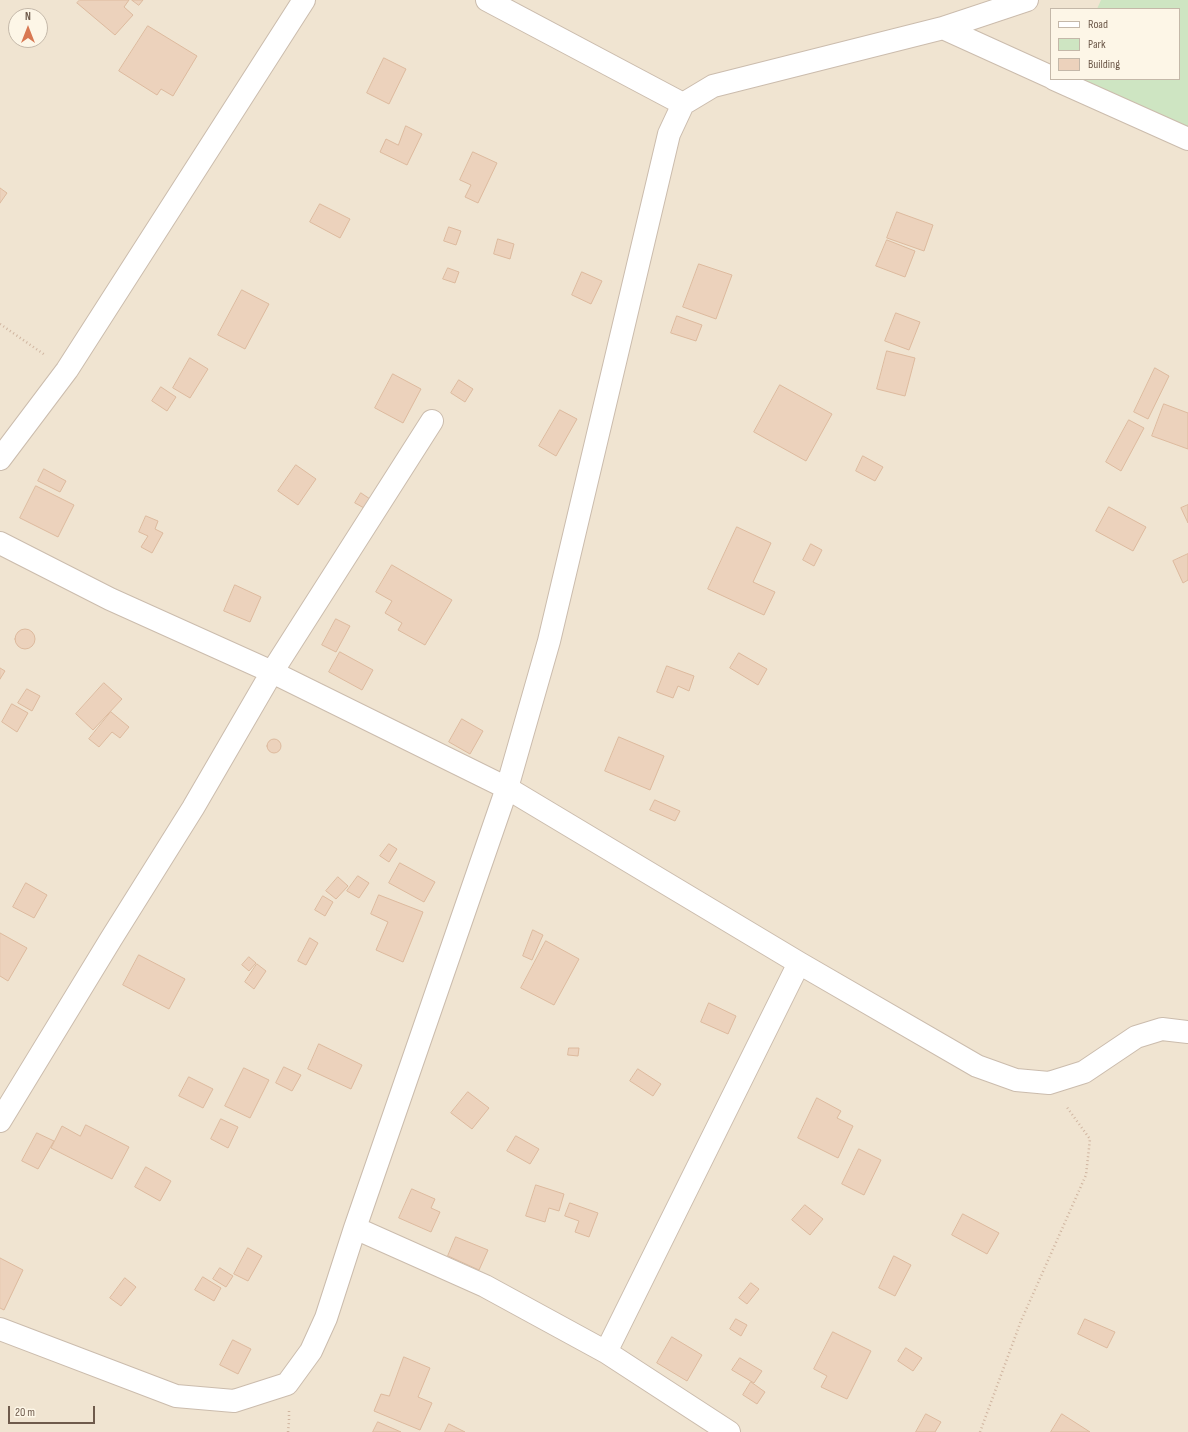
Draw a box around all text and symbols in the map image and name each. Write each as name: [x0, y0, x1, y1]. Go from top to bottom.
north arrow: [8, 8, 48, 48]
legend: [1050, 8, 1180, 80]
text: N: [25, 10, 31, 23]
text: Road: [1088, 17, 1108, 32]
text: Park: [1088, 37, 1106, 52]
text: Building: [1088, 57, 1120, 72]
scale bar: [10, 1398, 97, 1424]
text: 20 m: [15, 1405, 35, 1420]

